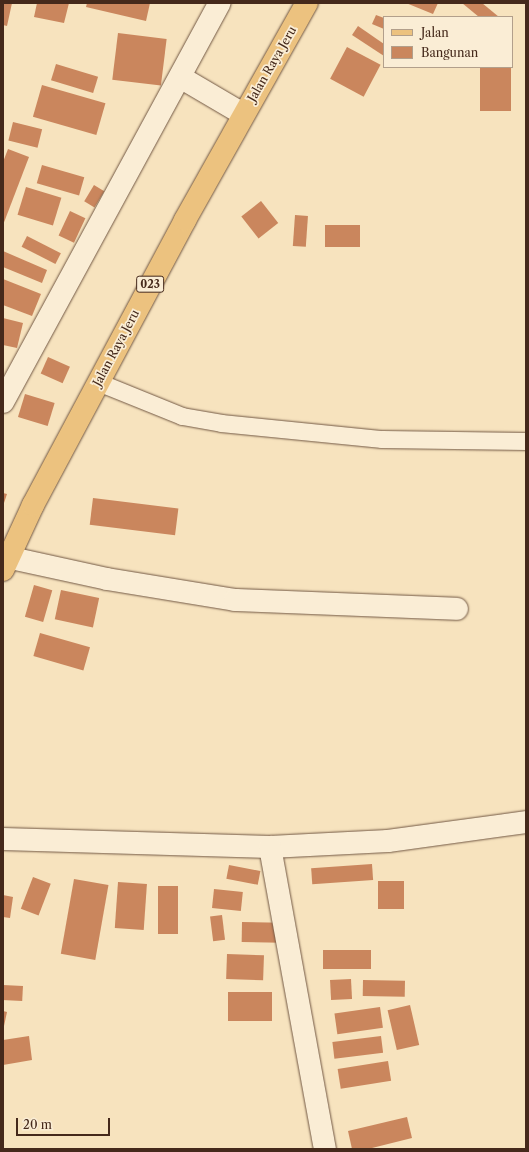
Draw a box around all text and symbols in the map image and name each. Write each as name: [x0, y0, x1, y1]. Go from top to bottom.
legend: [383, 16, 513, 68]
street label: Jalan Raya Jeru: [245, 24, 299, 104]
text: Jalan: [421, 25, 449, 40]
text: Bangunan: [421, 45, 478, 60]
road number: 023: [136, 275, 164, 293]
street label: Jalan Raya Jeru: [90, 307, 142, 389]
scale bar: [18, 1110, 112, 1136]
text: 20 m: [23, 1117, 52, 1132]

